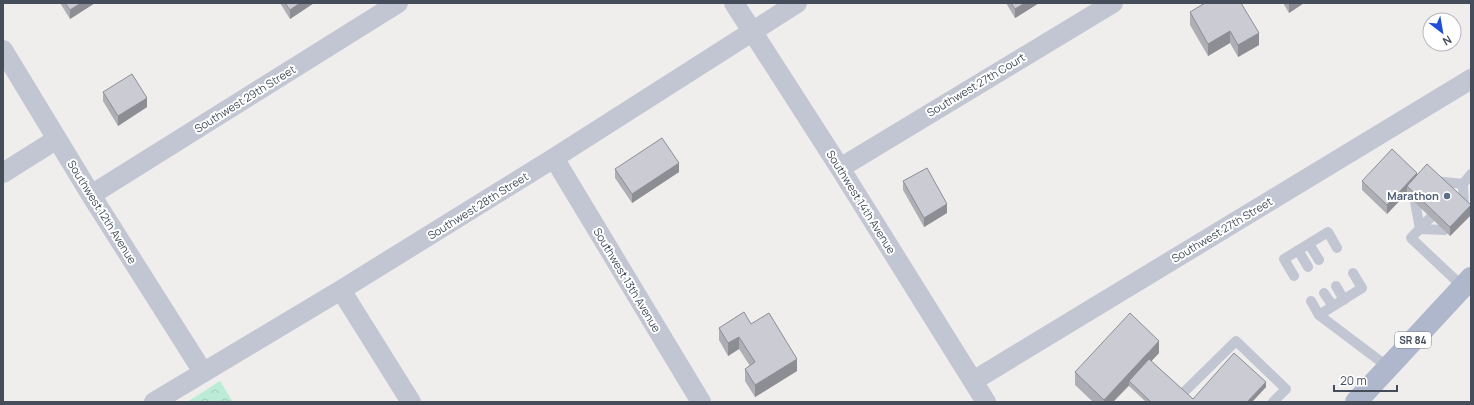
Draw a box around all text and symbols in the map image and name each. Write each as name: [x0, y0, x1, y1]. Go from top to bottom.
north arrow: [1422, 12, 1462, 52]
text: N: [1440, 33, 1455, 50]
street label: Southwest 27th Court: [924, 49, 1028, 120]
street label: Southwest 29th Street: [191, 61, 298, 136]
street label: Southwest 14th Avenue: [823, 147, 900, 257]
street label: Southwest 12th Avenue: [64, 157, 141, 267]
street label: Southwest 28th Street: [425, 169, 531, 243]
place label: Marathon: [1387, 188, 1439, 203]
marker: Marathon: [1442, 191, 1452, 201]
street label: Southwest 27th Street: [1169, 194, 1275, 266]
street label: Southwest 13th Avenue: [590, 225, 665, 335]
road number: SR 84: [1395, 332, 1431, 348]
scale bar: [1334, 367, 1397, 393]
text: 20 m: [1340, 372, 1367, 389]

